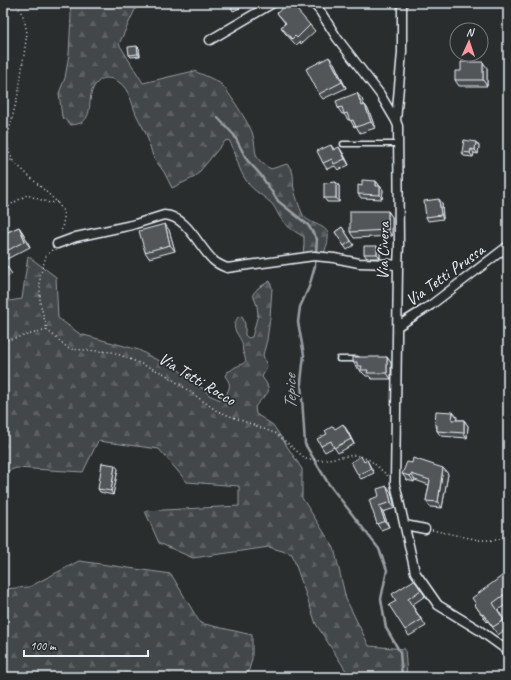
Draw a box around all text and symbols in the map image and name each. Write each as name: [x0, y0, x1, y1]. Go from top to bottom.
north arrow: [449, 22, 489, 62]
text: N: [466, 25, 475, 39]
street label: Via Civera: [372, 221, 394, 280]
street label: Via Tetti Prussa: [401, 238, 490, 311]
street label: Via Tetti Rocco: [155, 348, 240, 411]
water label: Tepice: [279, 371, 301, 410]
scale bar: [24, 632, 148, 658]
text: 100 m: [30, 638, 57, 654]

